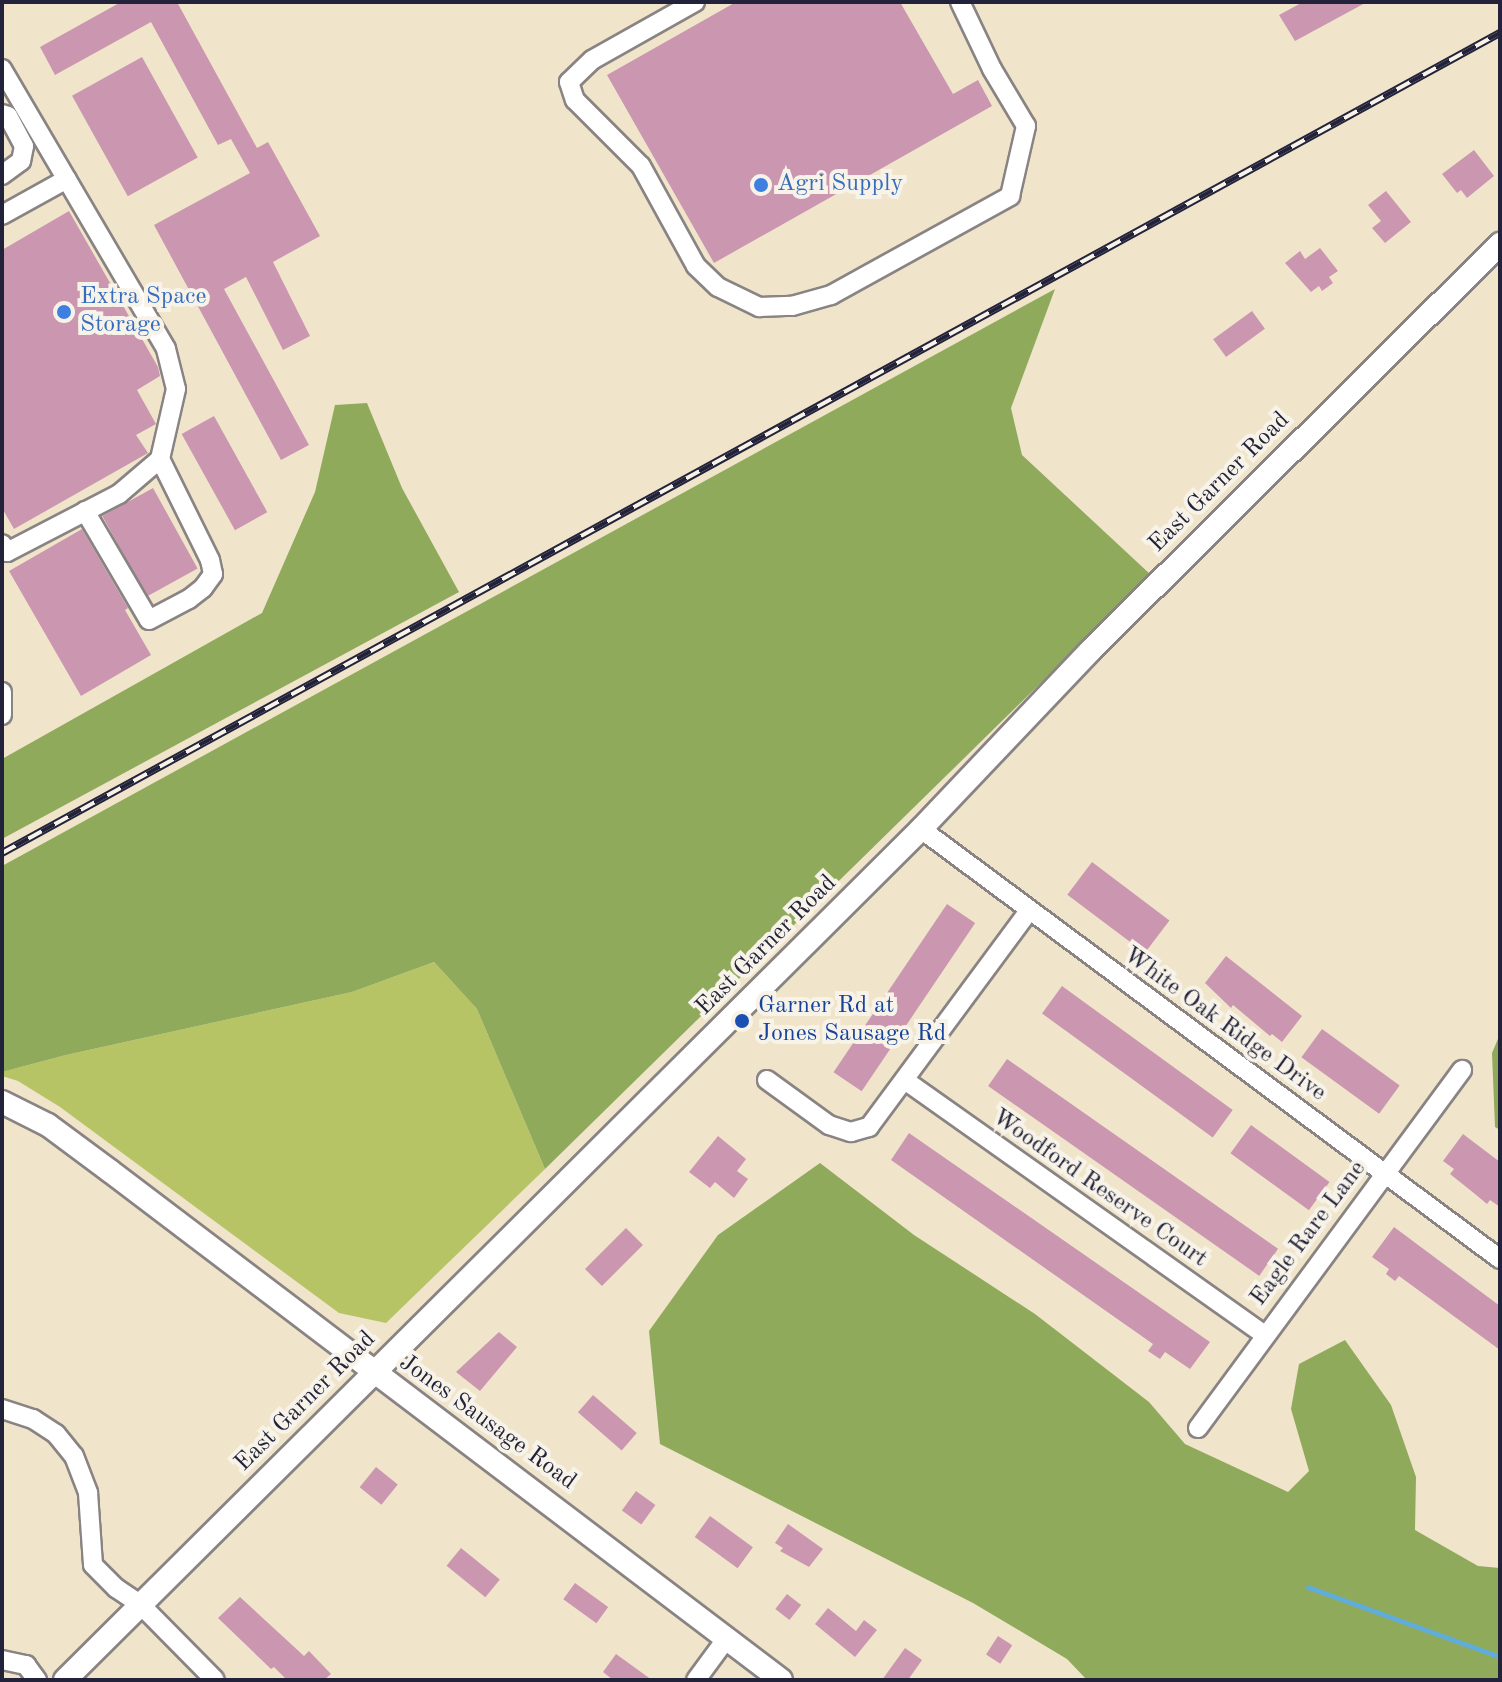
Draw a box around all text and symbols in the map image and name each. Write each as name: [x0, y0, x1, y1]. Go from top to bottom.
place label: Agri Supply: [777, 171, 903, 199]
marker: Agri Supply: [752, 176, 770, 194]
place label: Extra Space Storage: [80, 284, 207, 340]
marker: Extra Space Storage: [55, 303, 73, 321]
street label: East Garner Road: [1144, 407, 1296, 559]
street label: East Garner Road: [691, 870, 843, 1022]
street label: White Oak Ridge Drive: [1117, 942, 1331, 1108]
place label: Garner Rd at Jones Sausage Rd: [758, 993, 946, 1049]
marker: Garner Rd at Jones Sausage Rd: [733, 1012, 751, 1030]
street label: Woodford Reserve Court: [986, 1104, 1212, 1274]
street label: Eagle Rare Lane: [1245, 1156, 1373, 1312]
street label: East Garner Road: [230, 1326, 382, 1478]
street label: Jones Sausage Road: [393, 1349, 581, 1497]

